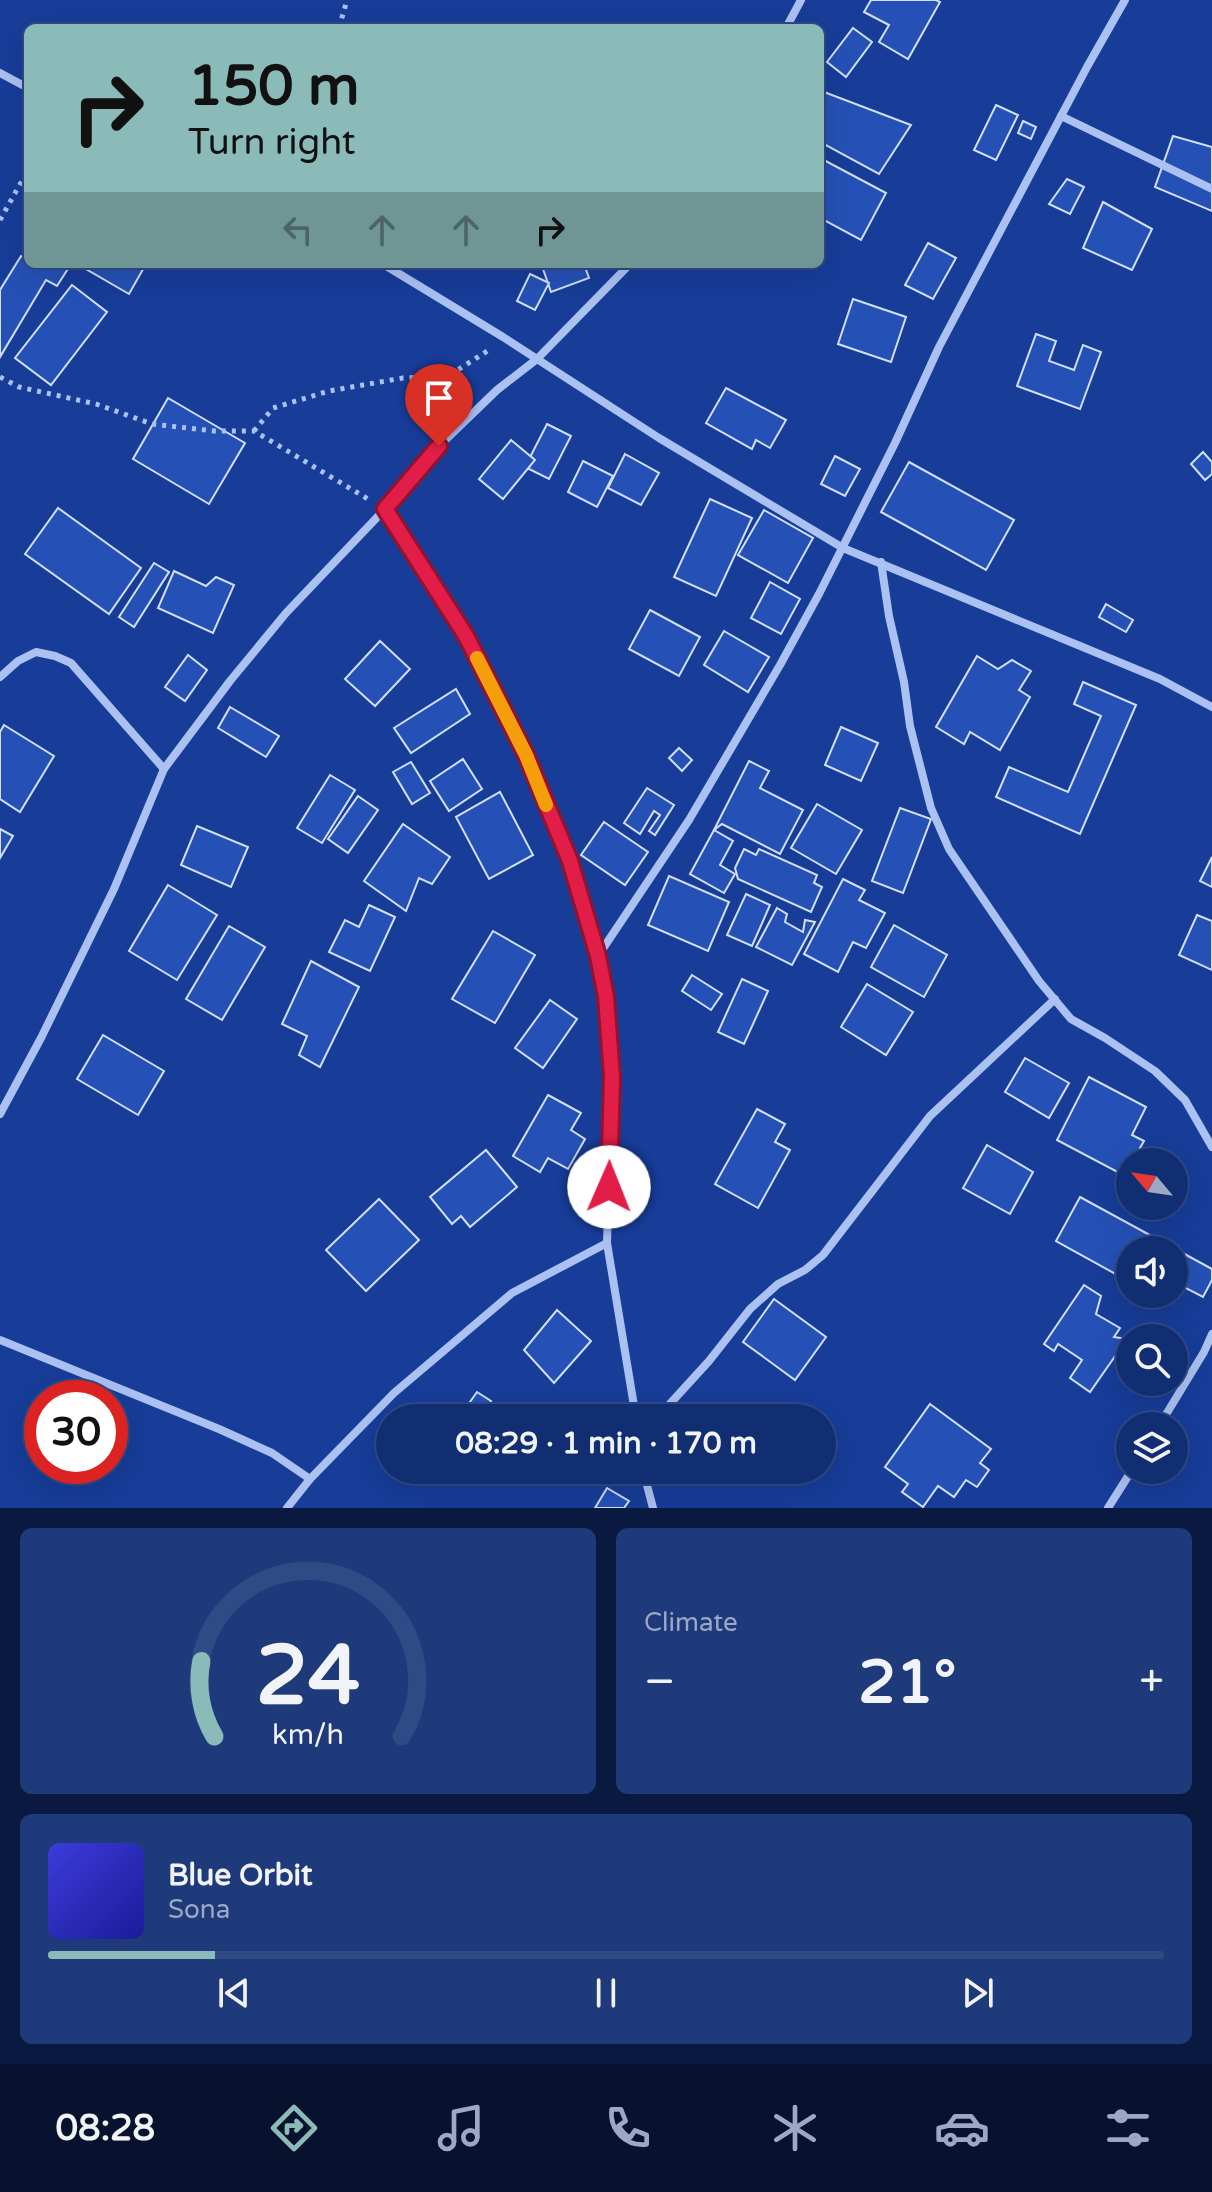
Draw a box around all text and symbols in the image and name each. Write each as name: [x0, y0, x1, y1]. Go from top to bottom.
text: 150 m: [188, 53, 359, 120]
icon: right: [56, 56, 160, 160]
text: Turn right: [188, 121, 355, 164]
icon: left: [276, 208, 320, 252]
icon: ahead: [360, 208, 404, 252]
icon: ahead: [444, 208, 488, 252]
icon: right: [528, 208, 572, 252]
pin: [405, 364, 473, 446]
icon: arrive: [417, 376, 461, 420]
position arrow: [567, 1145, 651, 1229]
north arrow: [1116, 1148, 1188, 1220]
map controls: [1116, 1148, 1188, 1484]
button: sound: [1116, 1236, 1188, 1308]
button: search: [1116, 1324, 1188, 1396]
speed limit sign: 30: [24, 1380, 128, 1484]
button: layers: [1116, 1412, 1188, 1484]
text: 08:29 · 1 min · 170 m: [455, 1425, 757, 1462]
text: Climate: [644, 1607, 738, 1638]
text: 24: [256, 1627, 360, 1727]
text: 21°: [858, 1647, 956, 1719]
text: −: [644, 1656, 675, 1709]
text: +: [1139, 1656, 1164, 1709]
text: km/h: [272, 1718, 344, 1752]
text: Blue Orbit: [168, 1857, 313, 1894]
text: Sona: [168, 1894, 230, 1925]
icon: previous: [212, 1971, 256, 2015]
icon: pause: [584, 1971, 628, 2015]
icon: next: [956, 1971, 1000, 2015]
icon: directions: [266, 2100, 322, 2156]
icon: music: [433, 2100, 489, 2156]
icon: phone: [600, 2100, 656, 2156]
icon: climate: [767, 2100, 823, 2156]
icon: car: [934, 2100, 990, 2156]
icon: filters: [1100, 2100, 1156, 2156]
text: 08:28: [55, 2107, 155, 2150]

